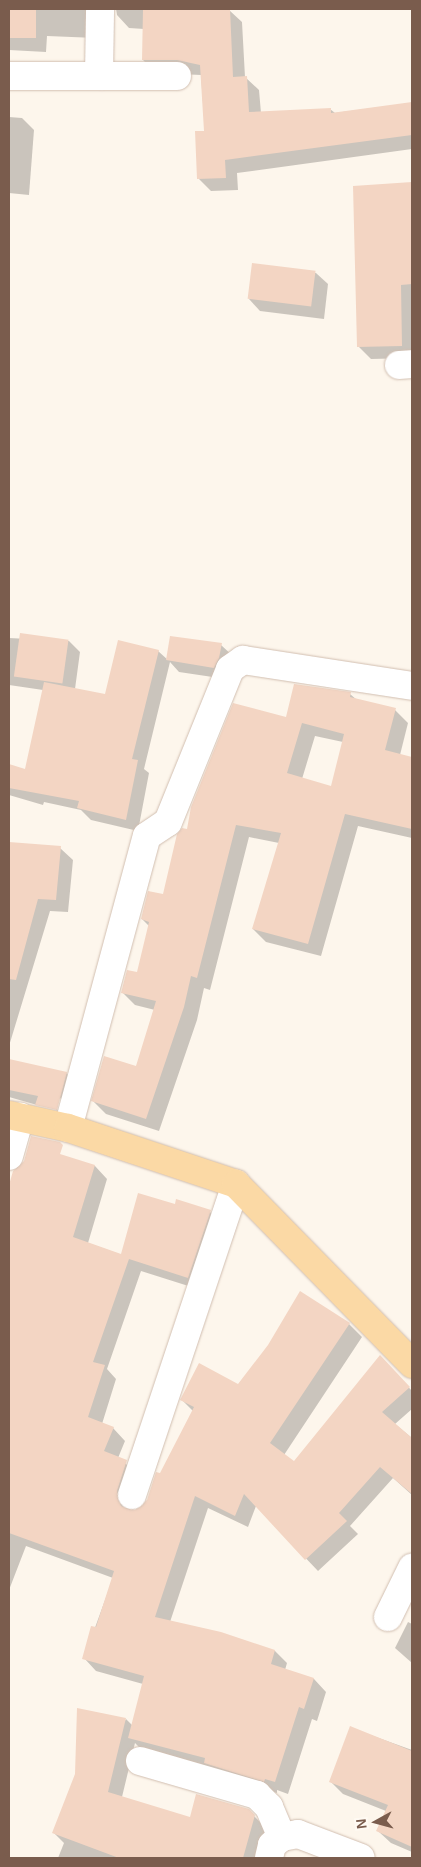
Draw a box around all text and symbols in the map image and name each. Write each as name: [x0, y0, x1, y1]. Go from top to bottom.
north arrow: [351, 1797, 401, 1847]
text: N: [353, 1818, 370, 1830]

